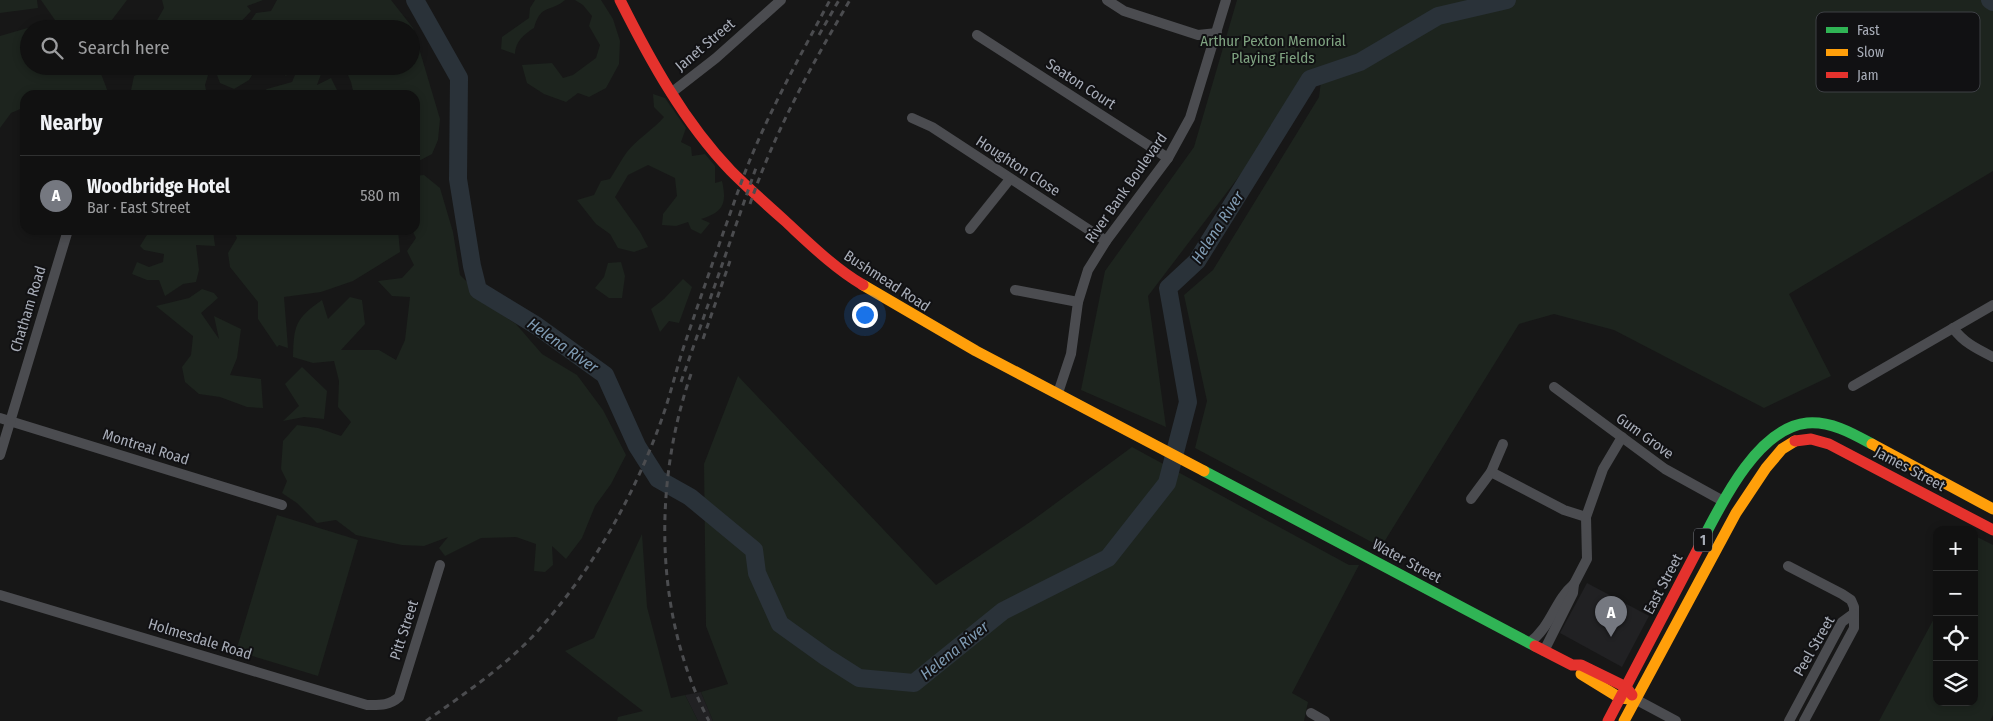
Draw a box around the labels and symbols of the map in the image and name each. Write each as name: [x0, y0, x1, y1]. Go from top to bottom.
legend: [1816, 12, 1980, 92]
street label: Janet Street: [672, 15, 738, 75]
text: Fast: [1857, 22, 1880, 39]
park label: Arthur Pexton Memorial Playing Fields: [1200, 32, 1346, 67]
text: Slow: [1857, 44, 1884, 61]
street label: Seaton Court: [1043, 55, 1119, 113]
text: Jam: [1857, 67, 1878, 84]
street label: River Bank Boulevard: [1081, 129, 1171, 247]
street label: Houghton Close: [972, 132, 1064, 200]
water label: Helena River: [1187, 187, 1248, 267]
street label: Bushmead Road: [841, 246, 933, 316]
street label: Chatham Road: [6, 264, 50, 354]
your location: [852, 302, 878, 328]
water label: Helena River: [524, 314, 602, 377]
street label: Gum Grove: [1613, 409, 1677, 463]
street label: Montreal Road: [101, 425, 191, 469]
street label: James Street: [1872, 443, 1948, 495]
road number: 1: [1694, 528, 1712, 552]
street label: Water Street: [1369, 535, 1445, 587]
street label: East Street: [1640, 551, 1686, 617]
pin: A: [1595, 596, 1627, 637]
street label: Pitt Street: [386, 598, 422, 662]
street label: Peel Street: [1790, 613, 1838, 679]
street label: Holmesdale Road: [146, 615, 254, 663]
water label: Helena River: [916, 617, 993, 684]

